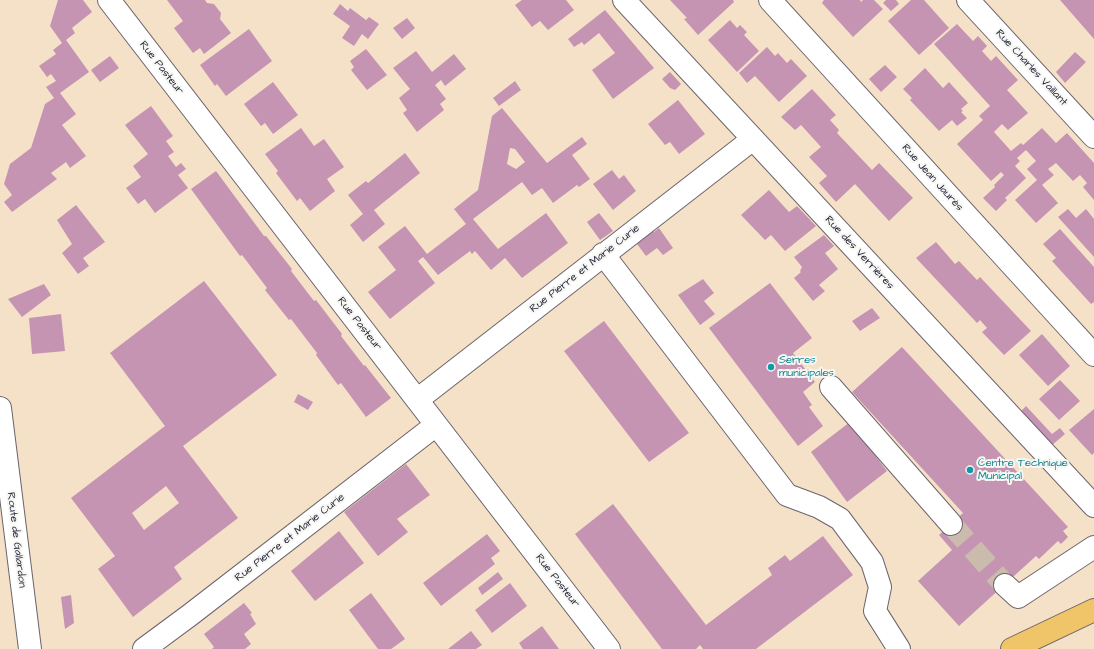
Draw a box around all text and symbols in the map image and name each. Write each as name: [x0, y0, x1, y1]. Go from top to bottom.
street label: Rue Charles Vaillant: [992, 27, 1070, 109]
street label: Rue Pasteur: [136, 39, 186, 97]
street label: Rue Jean Jaurès: [898, 142, 966, 214]
street label: Rue des Verrières: [822, 214, 896, 292]
street label: Rue Pierre et Marie Curie: [528, 222, 642, 316]
street label: Rue Pasteur: [334, 295, 384, 353]
place label: Serres municipales: [779, 354, 834, 380]
marker: Serres municipales: [766, 362, 776, 372]
place label: Centre Technique Municipal: [978, 457, 1068, 483]
marker: Centre Technique Municipal: [965, 465, 975, 475]
street label: Rue Pierre et Marie Curie: [233, 491, 347, 585]
street label: Route de Gallardon: [4, 492, 28, 588]
street label: Rue Pasteur: [532, 552, 582, 610]

